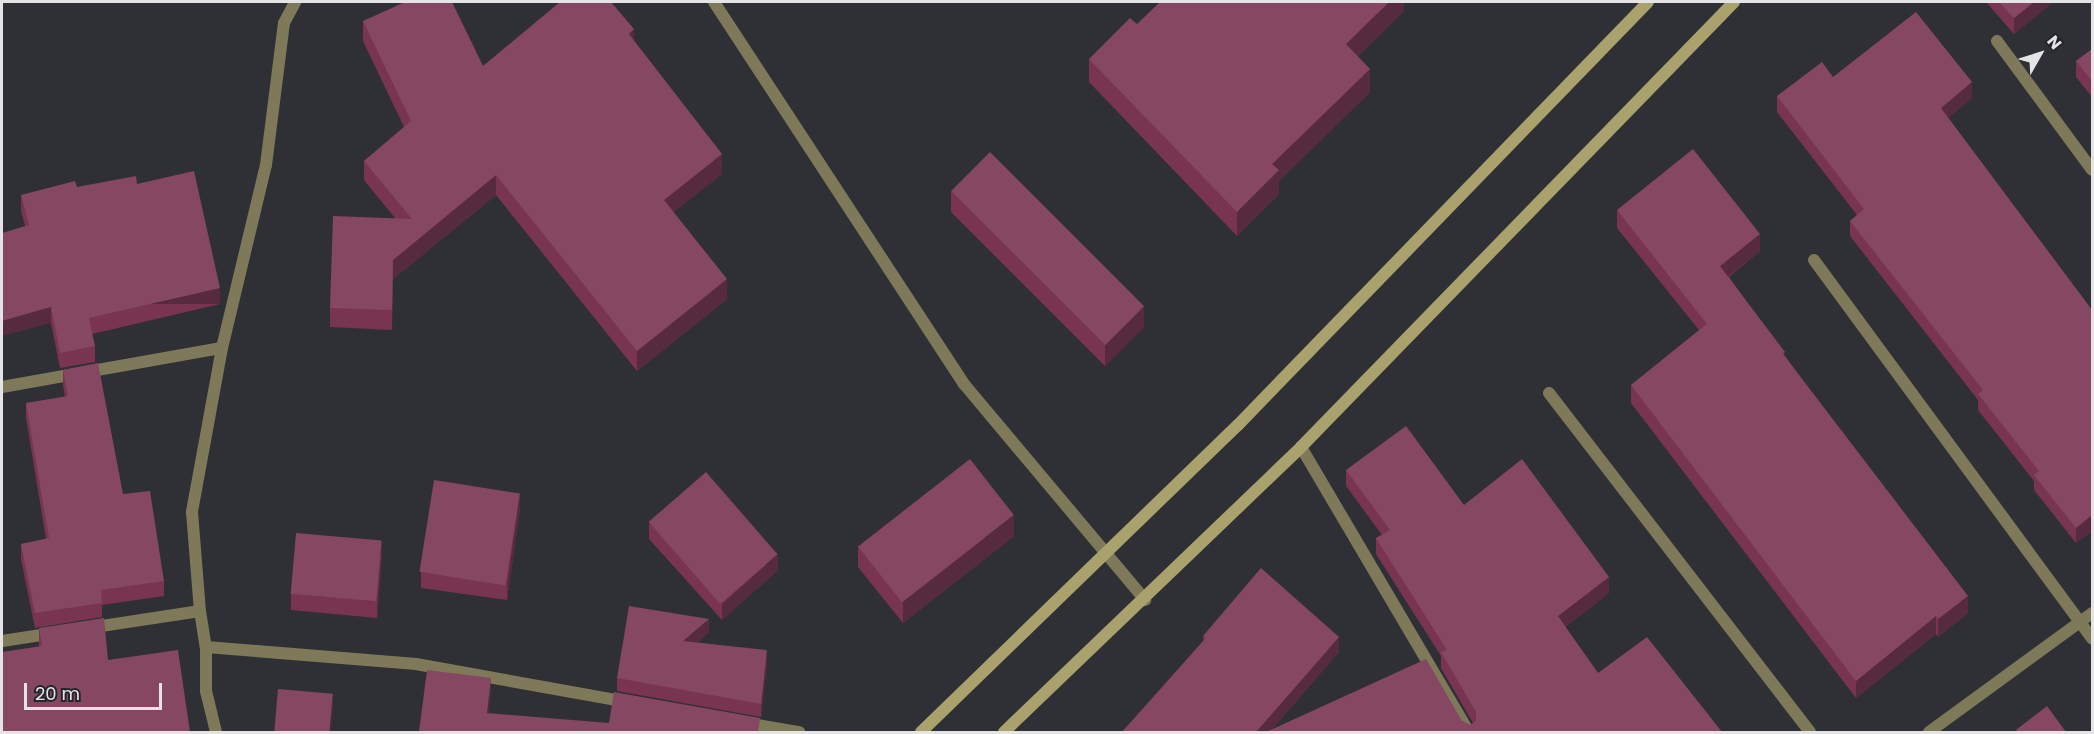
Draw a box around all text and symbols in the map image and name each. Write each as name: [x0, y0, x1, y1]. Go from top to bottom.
north arrow: [2010, 24, 2070, 84]
text: N: [2042, 30, 2067, 54]
scale bar: [27, 671, 165, 709]
text: 20 m: [35, 681, 80, 706]

